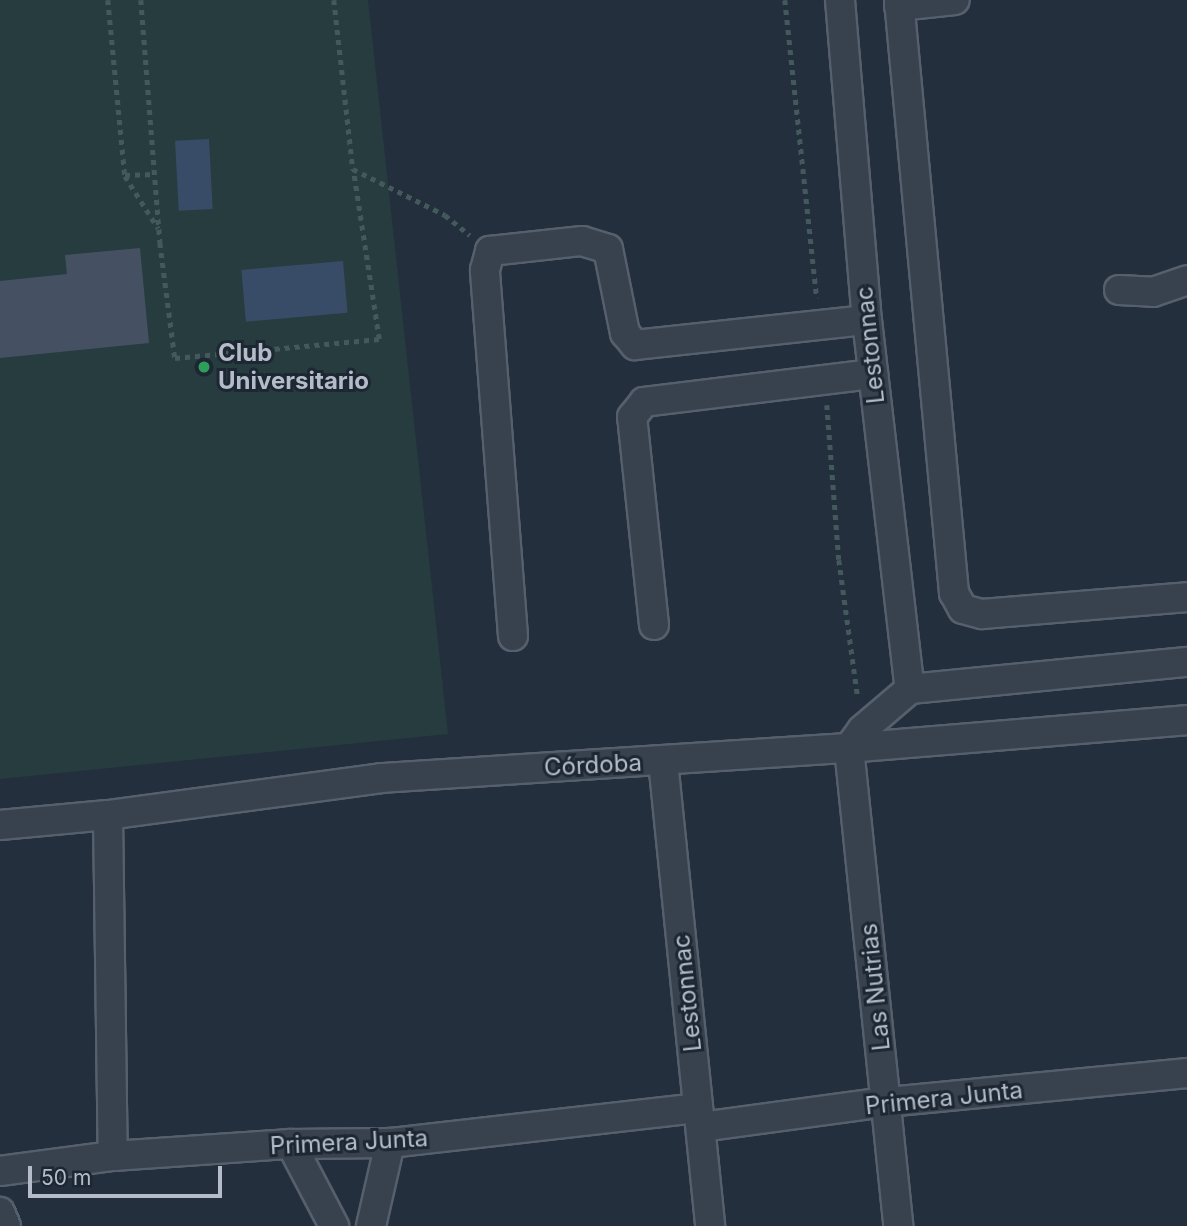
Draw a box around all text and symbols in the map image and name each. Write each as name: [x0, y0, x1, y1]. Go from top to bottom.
street label: Lestonnac: [850, 285, 890, 405]
place label: Club Universitario: [218, 339, 369, 395]
marker: Club Universitario: [196, 359, 212, 375]
street label: Córdoba: [543, 748, 643, 782]
street label: Las Nutrias: [854, 922, 896, 1052]
street label: Lestonnac: [667, 933, 707, 1053]
street label: Primera Junta: [864, 1075, 1024, 1121]
street label: Primera Junta: [269, 1123, 429, 1161]
scale bar: [32, 1152, 226, 1196]
text: 50 m: [41, 1165, 91, 1190]

